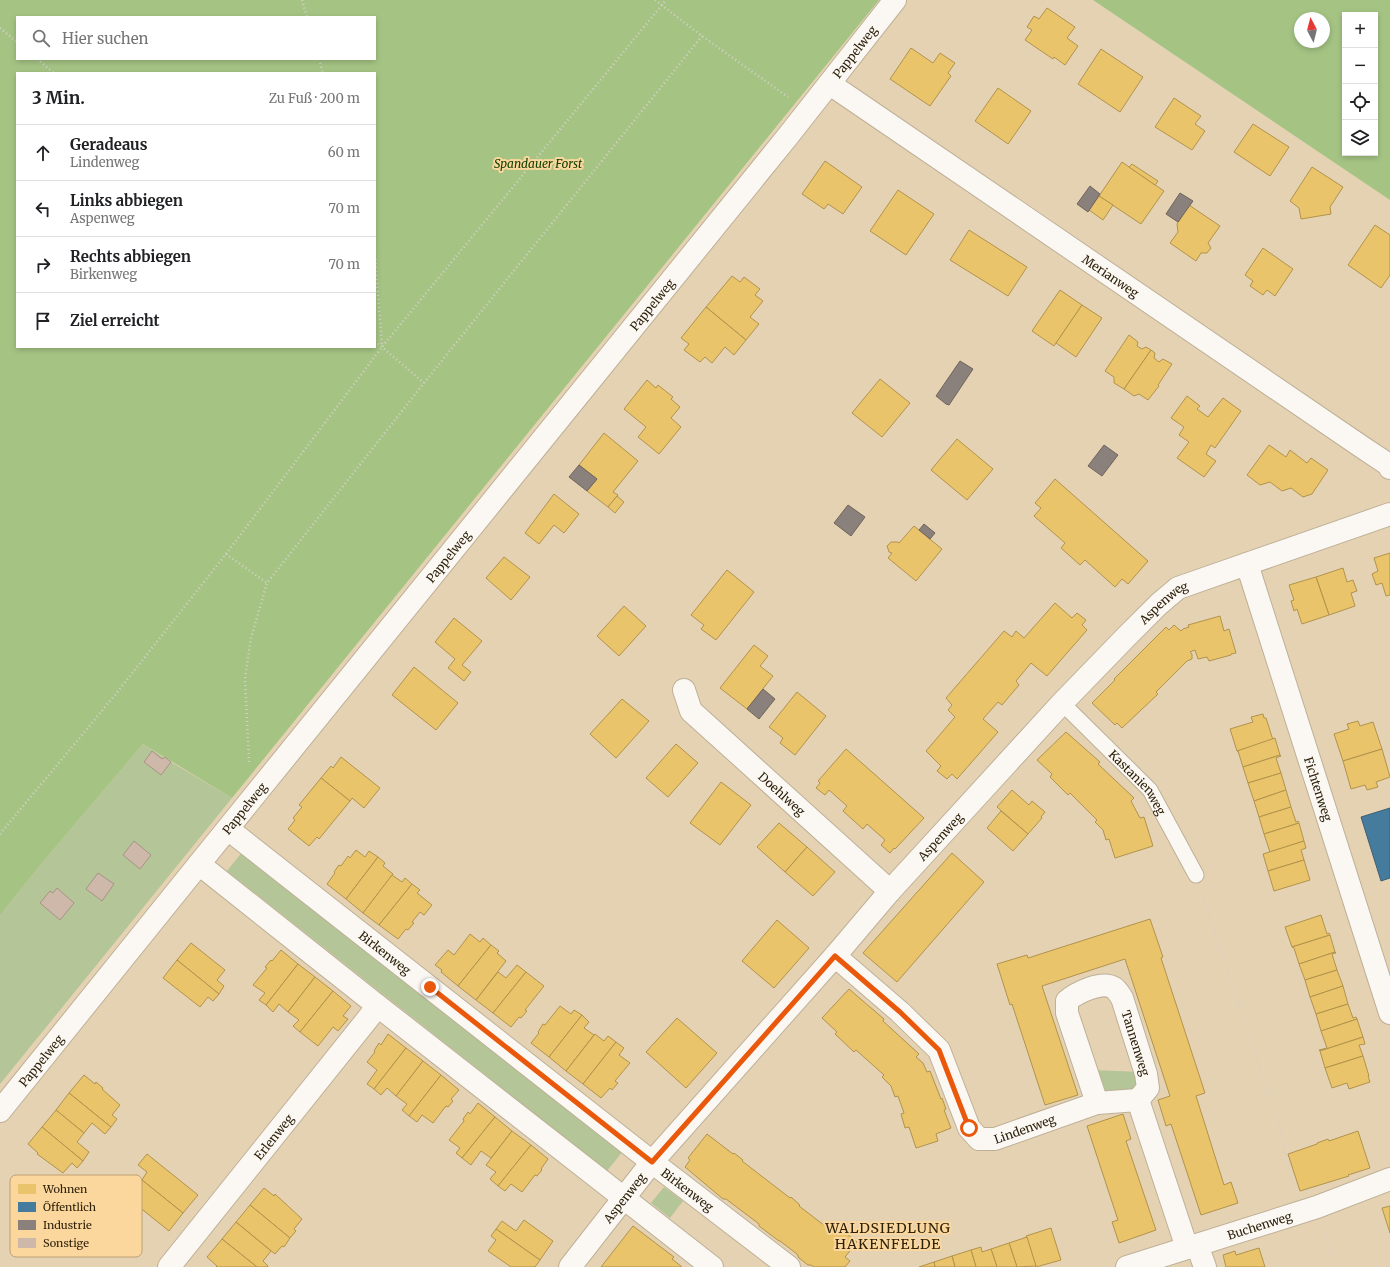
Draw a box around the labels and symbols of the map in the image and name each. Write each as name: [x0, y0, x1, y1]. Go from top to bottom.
north arrow: [1294, 12, 1330, 48]
street label: Pappelweg: [829, 22, 880, 81]
park label: Spandauer Forst: [494, 156, 583, 171]
street label: Merianweg: [1080, 251, 1143, 301]
street label: Pappelweg: [626, 275, 678, 333]
street label: Pappelweg: [422, 527, 474, 585]
street label: Aspenweg: [1135, 577, 1190, 628]
street label: Kastanienweg: [1106, 746, 1170, 818]
street label: Fichtenweg: [1301, 755, 1336, 824]
street label: Doehlweg: [756, 768, 809, 819]
street label: Pappelweg: [219, 779, 270, 837]
street label: Aspenweg: [914, 809, 966, 864]
street label: Birkenweg: [356, 927, 415, 978]
route end: [421, 978, 439, 996]
street label: Tannenweg: [1119, 1008, 1154, 1078]
street label: Pappelweg: [15, 1031, 67, 1089]
street label: Erlenweg: [251, 1110, 297, 1162]
street label: Lindenweg: [992, 1111, 1058, 1146]
route start: [960, 1119, 978, 1137]
street label: Birkenweg: [658, 1164, 717, 1215]
street label: Aspenweg: [599, 1169, 649, 1227]
legend: [10, 1175, 142, 1257]
text: Wohnen: [42, 1182, 88, 1196]
text: Öffentlich: [43, 1200, 97, 1214]
street label: Buchenweg: [1225, 1208, 1294, 1242]
text: Industrie: [43, 1218, 92, 1232]
district label: WALDSIEDLUNG HAKENFELDE: [824, 1219, 951, 1253]
text: Sonstige: [43, 1236, 89, 1250]

